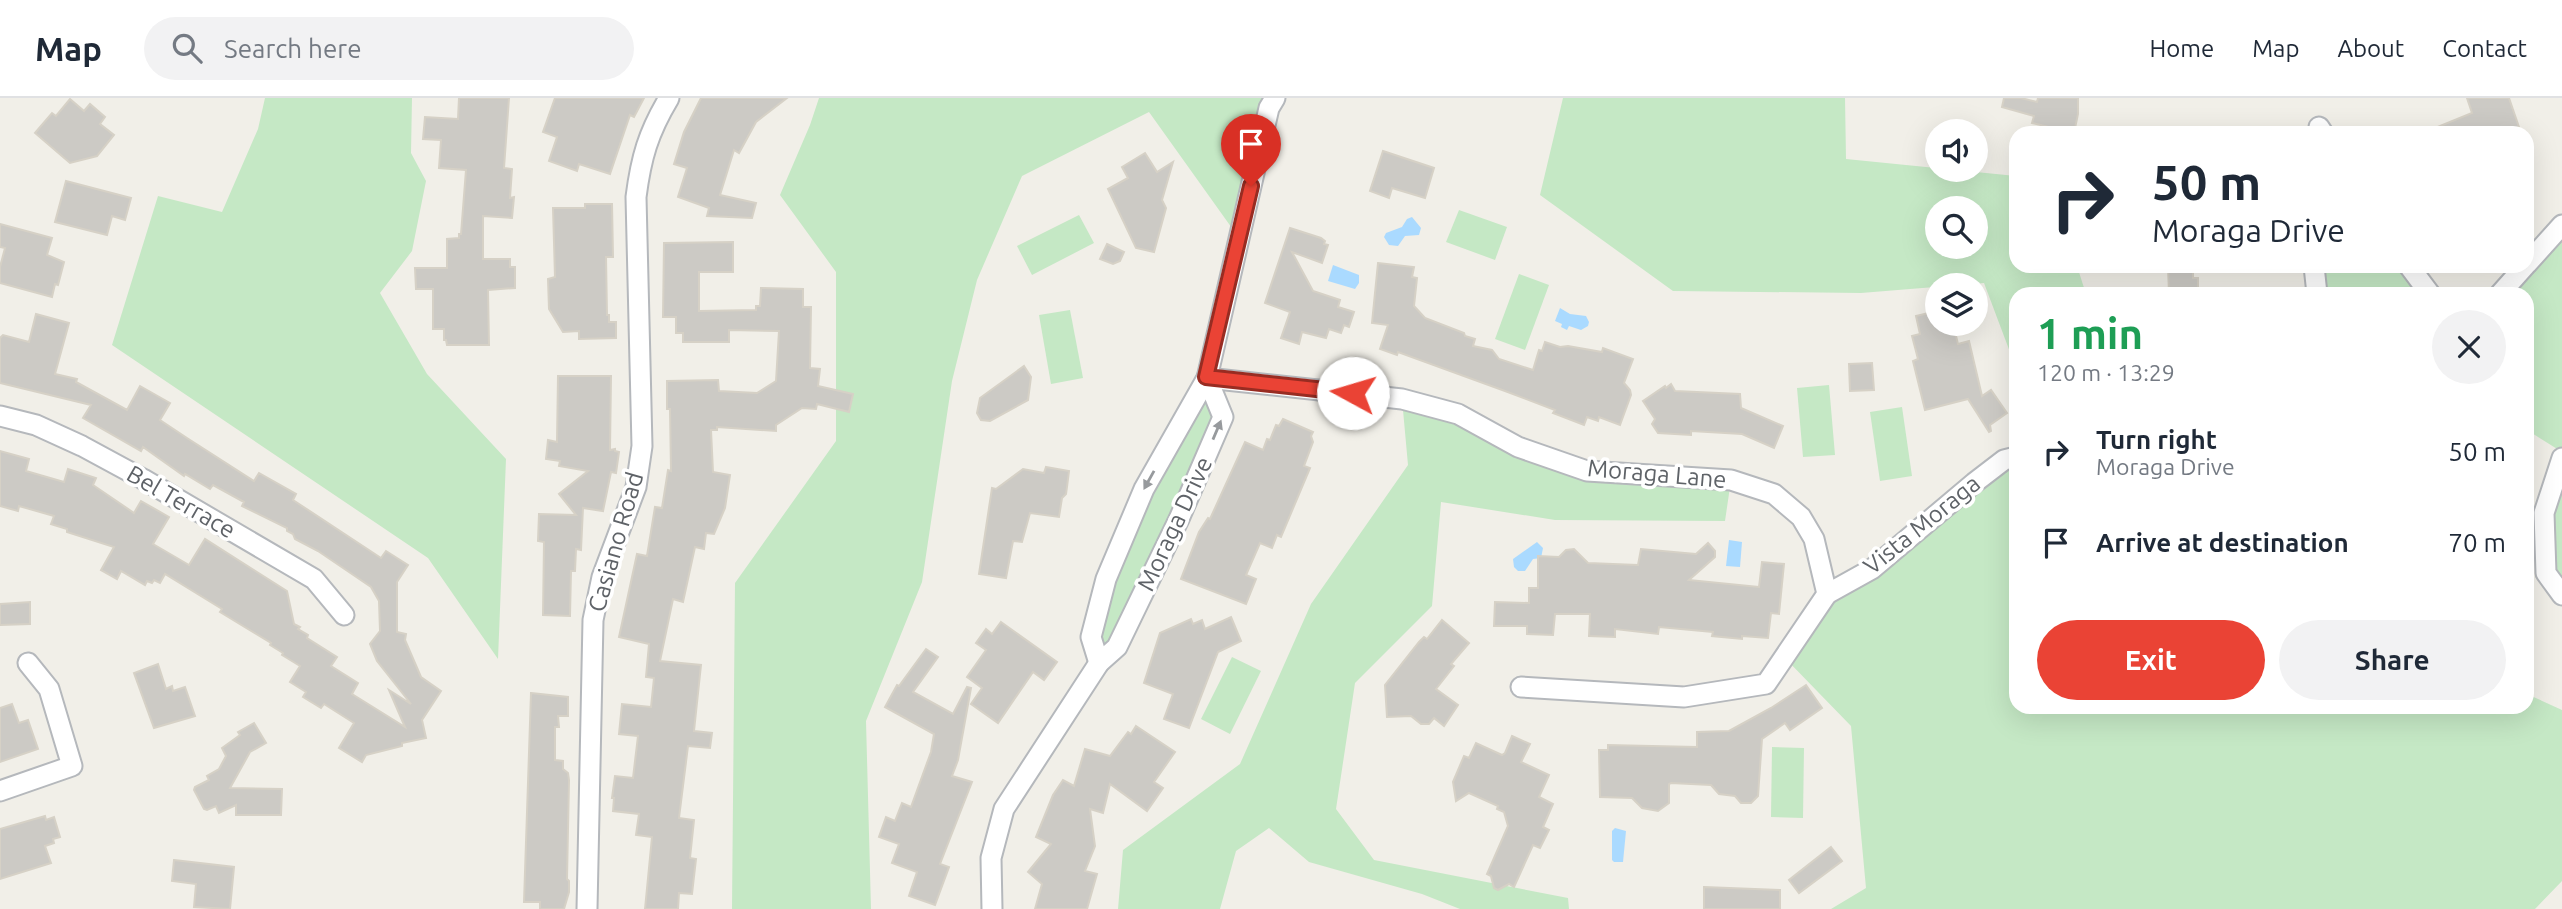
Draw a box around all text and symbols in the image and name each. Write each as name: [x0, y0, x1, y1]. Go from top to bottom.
search box: [144, 17, 634, 80]
icon: search: [168, 29, 206, 67]
text: Map: [35, 30, 102, 67]
text: Search here: [224, 34, 362, 63]
text: Home: [2149, 35, 2214, 62]
text: Map: [2252, 35, 2299, 62]
text: About: [2337, 35, 2404, 62]
text: Contact: [2442, 35, 2527, 62]
pin: [1221, 114, 1281, 186]
map controls: [1925, 119, 1988, 336]
button: sound: [1925, 119, 1988, 182]
icon: arrive: [1232, 125, 1270, 163]
icon: right: [2037, 154, 2128, 245]
text: 50 m: [2152, 154, 2261, 209]
button: search: [1925, 196, 1988, 259]
text: Moraga Drive: [2152, 212, 2345, 248]
button: layers: [1925, 273, 1988, 336]
text: 1 min: [2037, 310, 2143, 357]
button: close: [2432, 310, 2506, 384]
position arrow: [1316, 356, 1390, 430]
text: 120 m · 13:29: [2037, 360, 2175, 385]
one-way arrow: [1212, 419, 1223, 440]
text: Turn right: [2096, 425, 2217, 454]
icon: right: [2037, 433, 2075, 471]
text: 50 m: [2448, 437, 2506, 466]
street label: Moraga Drive: [1132, 453, 1217, 595]
street label: Moraga Lane: [1586, 454, 1728, 493]
text: Moraga Drive: [2096, 454, 2235, 479]
street label: Bel Terrace: [122, 460, 240, 543]
street label: Casiano Road: [583, 469, 648, 615]
street label: Vista Moraga: [1858, 469, 1985, 580]
one-way arrow: [1143, 470, 1155, 490]
icon: arrive: [2037, 524, 2075, 562]
text: Arrive at destination: [2096, 528, 2349, 557]
text: 70 m: [2448, 528, 2506, 557]
button: Exit: [2037, 620, 2265, 700]
button: Share: [2279, 620, 2506, 700]

